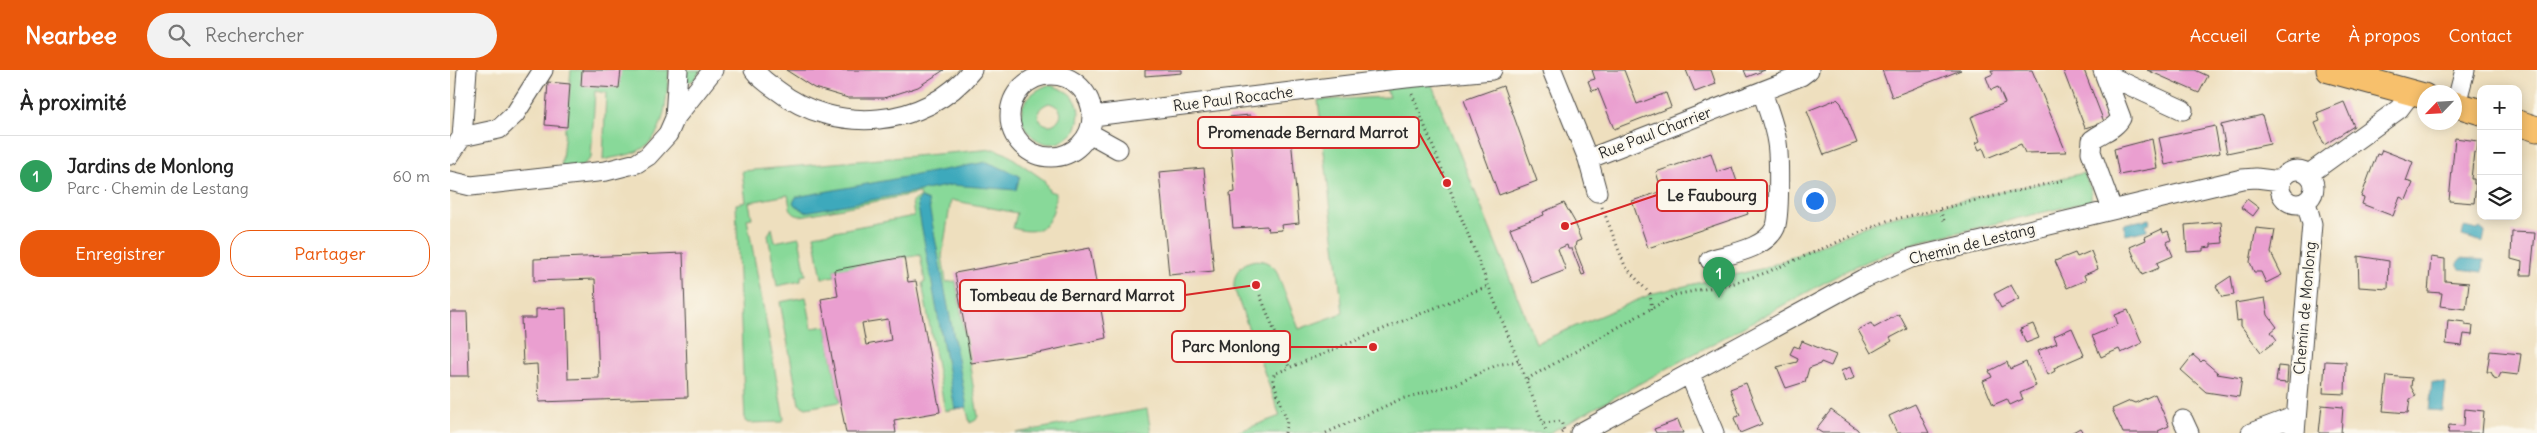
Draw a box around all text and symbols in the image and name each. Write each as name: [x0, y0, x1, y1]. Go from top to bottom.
search box: [147, 13, 497, 58]
text: Nearbee: [25, 20, 117, 50]
icon: search: [165, 21, 193, 49]
text: Rechercher: [205, 23, 304, 47]
text: Accueil: [2190, 24, 2248, 47]
text: Carte: [2276, 24, 2321, 47]
text: À propos: [2349, 24, 2420, 47]
text: Contact: [2448, 24, 2512, 47]
street label: Rue Paul Rocache: [1172, 82, 1294, 115]
north arrow: [2417, 85, 2462, 130]
map controls: [2477, 85, 2522, 220]
button: +: [2477, 85, 2522, 130]
text: À proximité: [20, 89, 127, 116]
street label: Rue Paul Charrier: [1596, 102, 1714, 163]
callout: Promenade Bernard Marrot: [1198, 117, 1419, 148]
text: Promenade Bernard Marrot: [1208, 122, 1409, 142]
button: −: [2477, 130, 2522, 175]
text: Jardins de Monlong: [67, 154, 234, 178]
text: 1: [33, 166, 39, 186]
text: 60 m: [392, 166, 430, 186]
button: layers: [2477, 175, 2522, 220]
text: Parc · Chemin de Lestang: [67, 178, 249, 198]
callout: Le Faubourg: [1657, 180, 1767, 211]
text: Le Faubourg: [1667, 185, 1757, 206]
your location: [1802, 188, 1828, 214]
street label: Chemin de Lestang: [1907, 219, 2037, 268]
button: Enregistrer: [20, 230, 220, 277]
button: Partager: [230, 230, 430, 277]
street label: Chemin de Monlong: [2289, 240, 2320, 375]
pin: 1: [1703, 257, 1735, 298]
callout: Tombeau de Bernard Marrot: [960, 280, 1185, 311]
text: Tombeau de Bernard Marrot: [970, 285, 1175, 305]
callout: Parc Monlong: [1172, 331, 1290, 362]
text: Parc Monlong: [1182, 336, 1280, 357]

